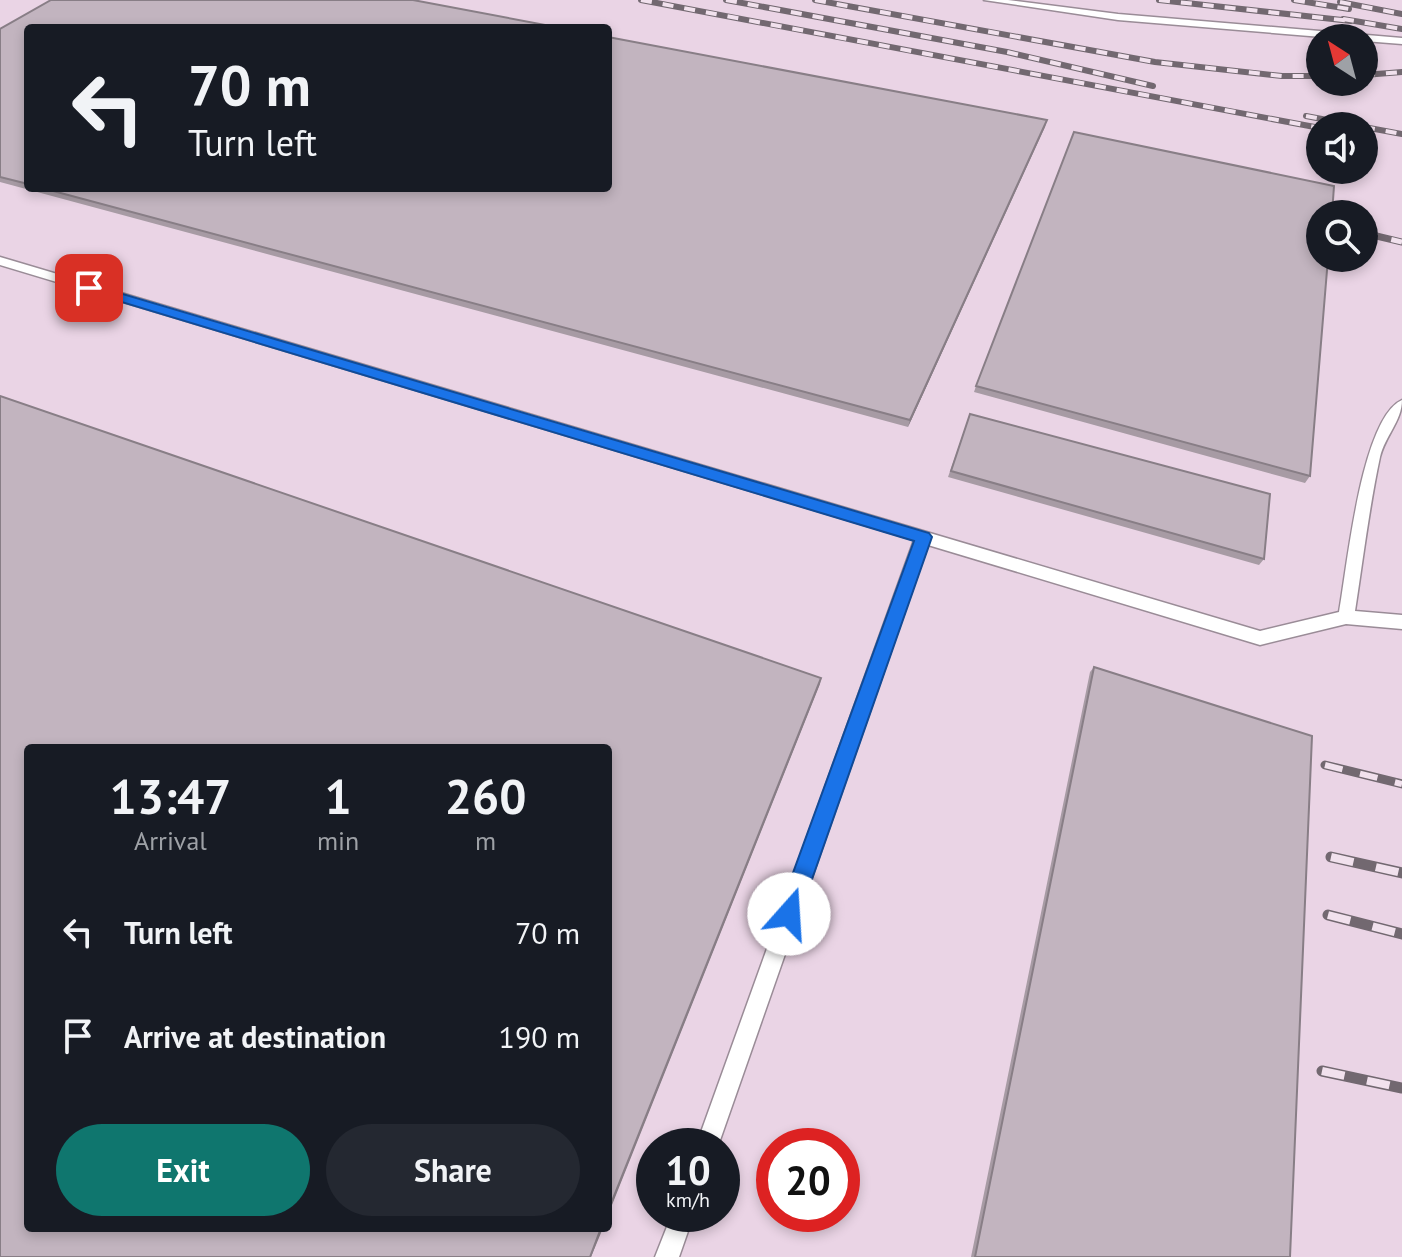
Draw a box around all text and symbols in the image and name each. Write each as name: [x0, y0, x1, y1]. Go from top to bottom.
north arrow: [1306, 24, 1378, 96]
map controls: [1306, 24, 1378, 272]
text: 70 m: [188, 49, 311, 121]
icon: left: [56, 56, 160, 160]
button: sound: [1306, 112, 1378, 184]
text: Turn left: [188, 119, 317, 166]
button: search: [1306, 200, 1378, 272]
pin: [55, 254, 123, 322]
icon: arrive: [67, 266, 111, 310]
text: 13:47: [110, 765, 231, 827]
text: 1: [324, 765, 352, 827]
text: 260: [445, 765, 526, 827]
text: Arrival: [134, 824, 207, 857]
text: min: [317, 824, 359, 857]
text: m: [475, 824, 496, 857]
position arrow: [747, 872, 831, 956]
icon: left: [56, 910, 100, 954]
text: Turn left: [124, 913, 232, 952]
text: 70 m: [515, 913, 580, 952]
icon: arrive: [56, 1014, 100, 1058]
text: Arrive at destination: [124, 1017, 386, 1056]
text: 190 m: [499, 1017, 580, 1056]
button: Exit: [56, 1124, 310, 1216]
button: Share: [326, 1124, 580, 1216]
speed limit sign: 20: [756, 1128, 860, 1232]
text: 10: [665, 1144, 711, 1196]
text: km/h: [666, 1187, 710, 1213]

